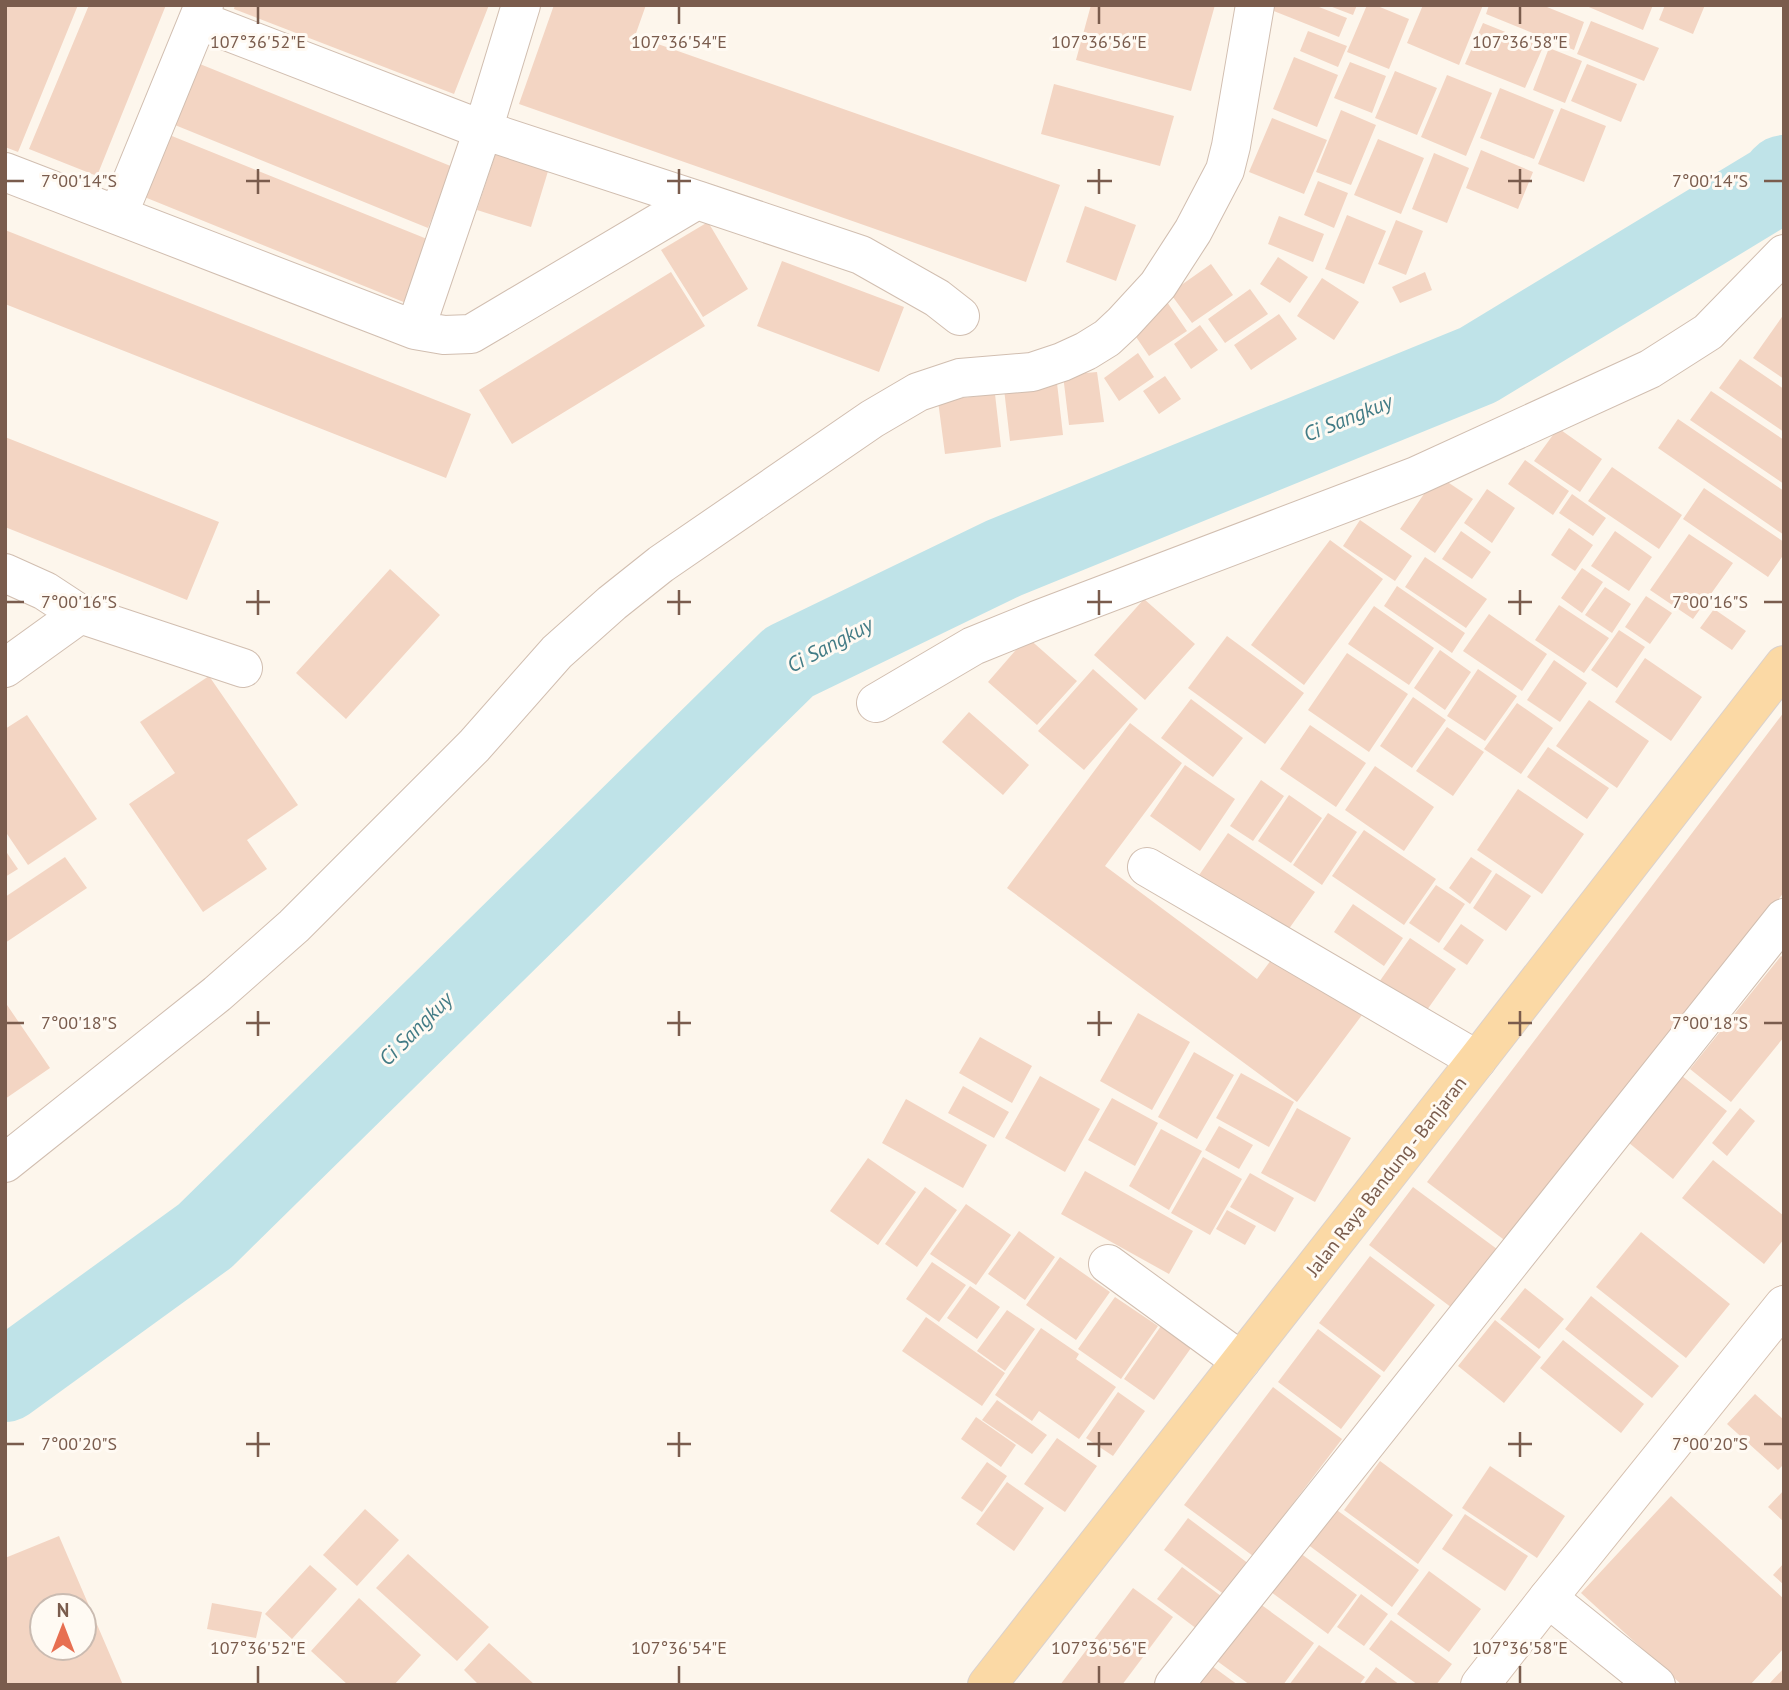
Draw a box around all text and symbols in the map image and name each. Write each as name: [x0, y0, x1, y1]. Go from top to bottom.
text: 107°36'52"E: [210, 30, 306, 53]
text: 107°36'54"E: [631, 30, 727, 53]
text: 107°36'56"E: [1051, 30, 1147, 53]
text: 107°36'58"E: [1472, 30, 1568, 53]
text: 7°00'14"S: [41, 169, 117, 192]
text: 7°00'14"S: [1672, 169, 1748, 192]
water label: Ci Sangkuy: [1299, 387, 1398, 448]
text: 7°00'16"S: [41, 590, 117, 613]
text: 7°00'16"S: [1672, 590, 1748, 613]
water label: Ci Sangkuy: [782, 610, 879, 678]
water label: Ci Sangkuy: [373, 985, 460, 1071]
text: 7°00'18"S: [41, 1011, 117, 1034]
text: 7°00'18"S: [1672, 1011, 1748, 1034]
street label: Jalan Raya Bandung - Banjaran: [1300, 1071, 1471, 1281]
text: 7°00'20"S: [41, 1432, 117, 1455]
text: 7°00'20"S: [1672, 1432, 1748, 1455]
north arrow: [28, 1592, 98, 1662]
text: N: [57, 1598, 69, 1622]
text: 107°36'52"E: [210, 1636, 306, 1659]
text: 107°36'54"E: [631, 1636, 727, 1659]
text: 107°36'56"E: [1051, 1636, 1147, 1659]
text: 107°36'58"E: [1472, 1636, 1568, 1659]

